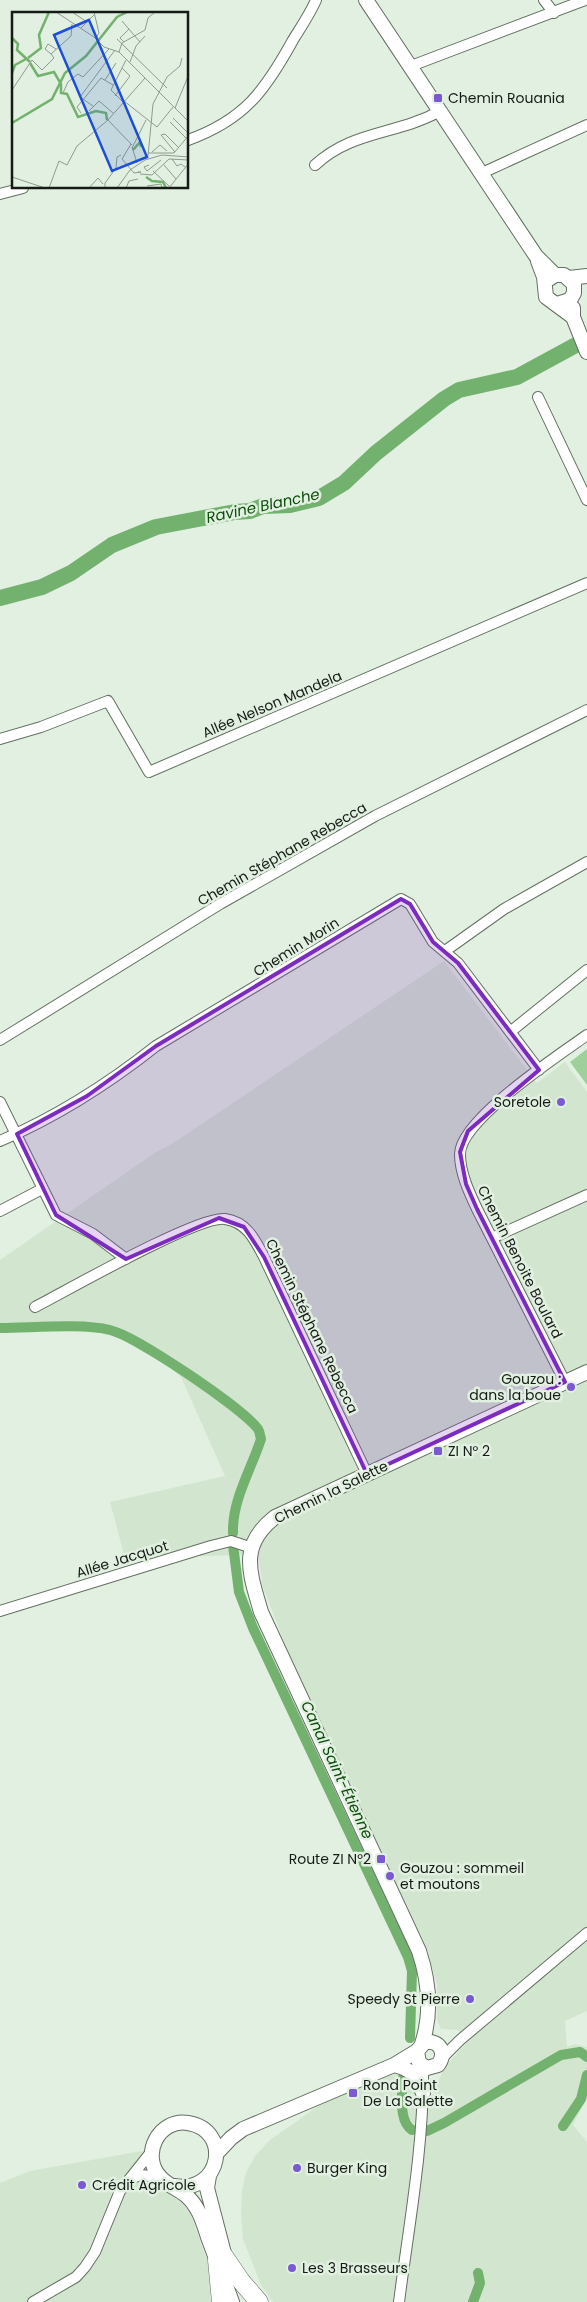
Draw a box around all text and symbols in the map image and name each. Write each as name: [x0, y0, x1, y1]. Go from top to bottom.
inset map: [12, 12, 189, 189]
place label: Chemin Rouania: [448, 88, 565, 108]
marker: Chemin Rouania: [432, 92, 444, 104]
water label: Ravine Blanche: [204, 483, 322, 528]
street label: Allée Nelson Mandela: [199, 666, 345, 742]
street label: Chemin Stéphane Rebecca: [194, 797, 370, 911]
street label: Chemin Morin: [249, 913, 343, 981]
place label: Soretole: [494, 1092, 551, 1112]
marker: Soretole: [555, 1096, 567, 1108]
street label: Chemin Benoite Boulard: [473, 1182, 567, 1342]
street label: Chemin Stéphane Rebecca: [261, 1235, 363, 1417]
place label: Gouzou : dans la boue: [469, 1369, 561, 1405]
marker: Gouzou : dans la boue: [565, 1381, 577, 1393]
place label: ZI N° 2: [448, 1441, 490, 1461]
marker: ZI N° 2: [432, 1445, 444, 1457]
street label: Chemin la Salette: [271, 1456, 392, 1528]
street label: Allée Jacquot: [74, 1536, 170, 1582]
water label: Canal Saint-Étienne: [296, 1697, 379, 1842]
place label: Route ZI N°2: [289, 1849, 371, 1869]
marker: Route ZI N°2: [375, 1853, 387, 1865]
place label: Gouzou : sommeil et moutons: [400, 1858, 524, 1894]
marker: Gouzou : sommeil et moutons: [384, 1870, 396, 1882]
place label: Speedy St Pierre: [347, 1989, 460, 2009]
marker: Speedy St Pierre: [464, 1993, 476, 2005]
place label: Rond Point De La Salette: [363, 2075, 454, 2111]
marker: Rond Point De La Salette: [347, 2087, 359, 2099]
place label: Burger King: [307, 2158, 387, 2178]
marker: Burger King: [291, 2162, 303, 2174]
place label: Crédit Agricole: [92, 2175, 196, 2195]
marker: Crédit Agricole: [76, 2179, 88, 2191]
place label: Les 3 Brasseurs: [302, 2258, 408, 2278]
marker: Les 3 Brasseurs: [286, 2262, 298, 2274]

